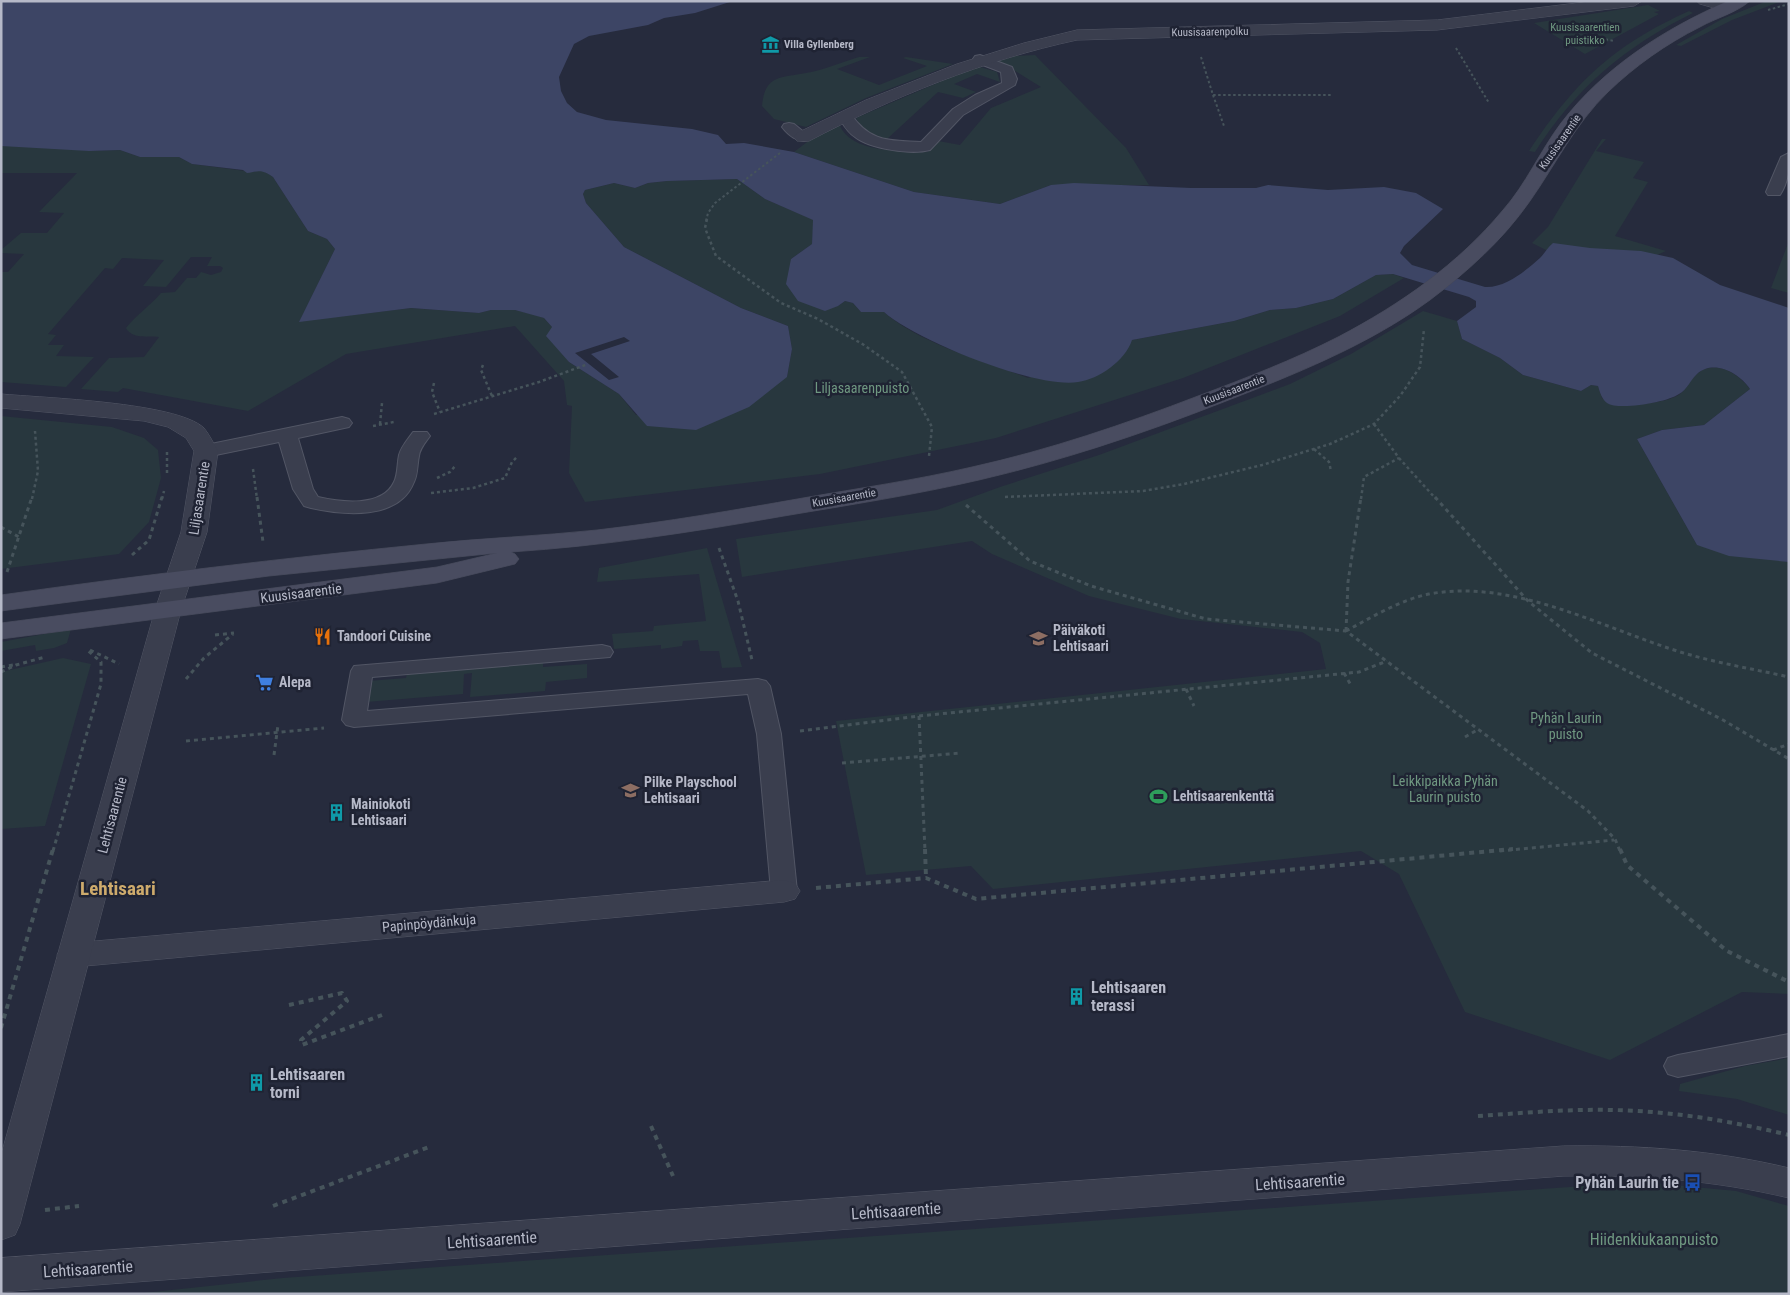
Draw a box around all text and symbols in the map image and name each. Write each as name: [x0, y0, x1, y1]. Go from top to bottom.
park label: Kuusisaarentien puistikko: [1550, 21, 1620, 47]
street label: Kuusisaarenpolku: [1171, 25, 1249, 39]
museum icon: Villa Gyllenberg: [760, 34, 780, 54]
place label: Villa Gyllenberg: [784, 38, 854, 51]
street label: Kuusisaarentie: [1536, 112, 1584, 172]
street label: Kuusisaarentie: [1202, 372, 1266, 408]
park label: Liljasaarenpuisto: [815, 380, 909, 396]
street label: Liljasaarentie: [185, 460, 213, 536]
street label: Kuusisaarentie: [811, 486, 877, 510]
street label: Kuusisaarentie: [259, 580, 343, 606]
place label: Päiväkoti Lehtisaari: [1053, 622, 1109, 654]
restaurant icon: Tandoori Cuisine: [313, 626, 333, 646]
place label: Tandoori Cuisine: [337, 628, 431, 644]
school or university icon: Päiväkoti Lehtisaari: [1029, 628, 1049, 648]
supermarket icon: Alepa: [255, 672, 275, 692]
place label: Alepa: [279, 674, 312, 690]
park label: Pyhän Laurin puisto: [1530, 710, 1602, 742]
park label: Leikkipaikka Pyhän Laurin puisto: [1392, 773, 1498, 805]
place label: Pilke Playschool Lehtisaari: [644, 774, 737, 806]
street label: Lehtisaarentie: [94, 775, 130, 855]
school or university icon: Pilke Playschool Lehtisaari: [620, 780, 640, 800]
sports icon: Lehtisaarenkenttä: [1149, 786, 1169, 806]
place label: Lehtisaarenkenttä: [1173, 788, 1274, 804]
place label: Mainiokoti Lehtisaari: [351, 796, 411, 828]
building icon: Mainiokoti Lehtisaari: [327, 802, 347, 822]
district label: Lehtisaari: [80, 877, 156, 900]
street label: Papinpöydänkuja: [381, 911, 477, 935]
place label: Lehtisaaren terassi: [1091, 978, 1166, 1015]
building icon: Lehtisaaren terassi: [1067, 986, 1087, 1006]
place label: Lehtisaaren torni: [270, 1065, 345, 1102]
building icon: Lehtisaaren torni: [246, 1073, 266, 1093]
street label: Lehtisaarentie: [1255, 1169, 1345, 1195]
bus stop icon: Pyhän Laurin tie: [1683, 1172, 1703, 1192]
place label: Pyhän Laurin tie: [1575, 1173, 1679, 1192]
street label: Lehtisaarentie: [851, 1198, 941, 1224]
street label: Lehtisaarentie: [447, 1227, 537, 1253]
park label: Hiidenkiukaanpuisto: [1590, 1230, 1718, 1249]
street label: Lehtisaarentie: [43, 1256, 133, 1282]

